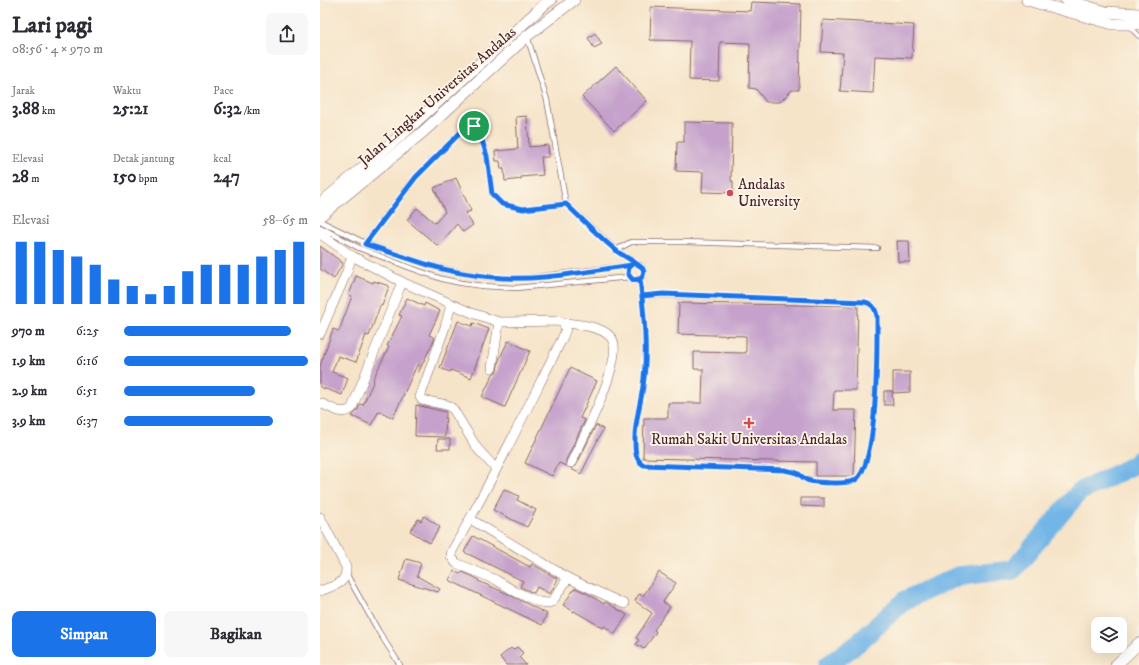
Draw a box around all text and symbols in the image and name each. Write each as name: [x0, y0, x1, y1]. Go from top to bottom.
text: Lari pagi: [12, 12, 93, 39]
button: share: [266, 13, 308, 55]
street label: Jalan Lingkar Universitas Andalas: [353, 23, 520, 171]
text: 08:56 · 4 × 970 m: [12, 41, 103, 57]
text: Jarak: [12, 84, 35, 98]
text: Waktu: [113, 84, 141, 98]
text: Pace: [213, 84, 234, 98]
text: 3.88: [12, 98, 39, 120]
text: 25:21: [113, 98, 148, 120]
text: 6:32: [213, 98, 241, 120]
text: km: [39, 104, 55, 118]
text: /km: [241, 104, 260, 118]
pin: [457, 109, 491, 143]
icon: arrive: [463, 115, 485, 137]
text: Elevasi: [12, 152, 44, 166]
text: Detak jantung: [113, 152, 174, 166]
text: kcal: [213, 152, 231, 166]
text: 28: [12, 166, 29, 188]
text: 150: [113, 166, 136, 188]
text: 247: [213, 166, 240, 188]
text: m: [29, 172, 39, 186]
text: bpm: [136, 172, 158, 186]
place label: Andalas University: [738, 175, 801, 211]
marker: Andalas University: [725, 188, 735, 198]
text: Elevasi: [12, 212, 49, 228]
text: 58–65 m: [262, 212, 308, 228]
text: 970 m: [12, 323, 45, 339]
text: 6:25: [76, 323, 99, 339]
text: 1.9 km: [12, 353, 45, 369]
text: 6:16: [76, 353, 98, 369]
text: 2.9 km: [12, 383, 47, 399]
text: 6:51: [76, 383, 97, 399]
text: 3.9 km: [12, 413, 45, 429]
text: 6:37: [76, 413, 98, 429]
marker: Rumah Sakit Universitas Andalas: [743, 417, 755, 429]
place label: Rumah Sakit Universitas Andalas: [651, 430, 847, 449]
button: Simpan: [12, 611, 156, 657]
button: Bagikan: [164, 611, 308, 657]
map controls: [1091, 617, 1127, 653]
button: layers: [1091, 617, 1127, 653]

